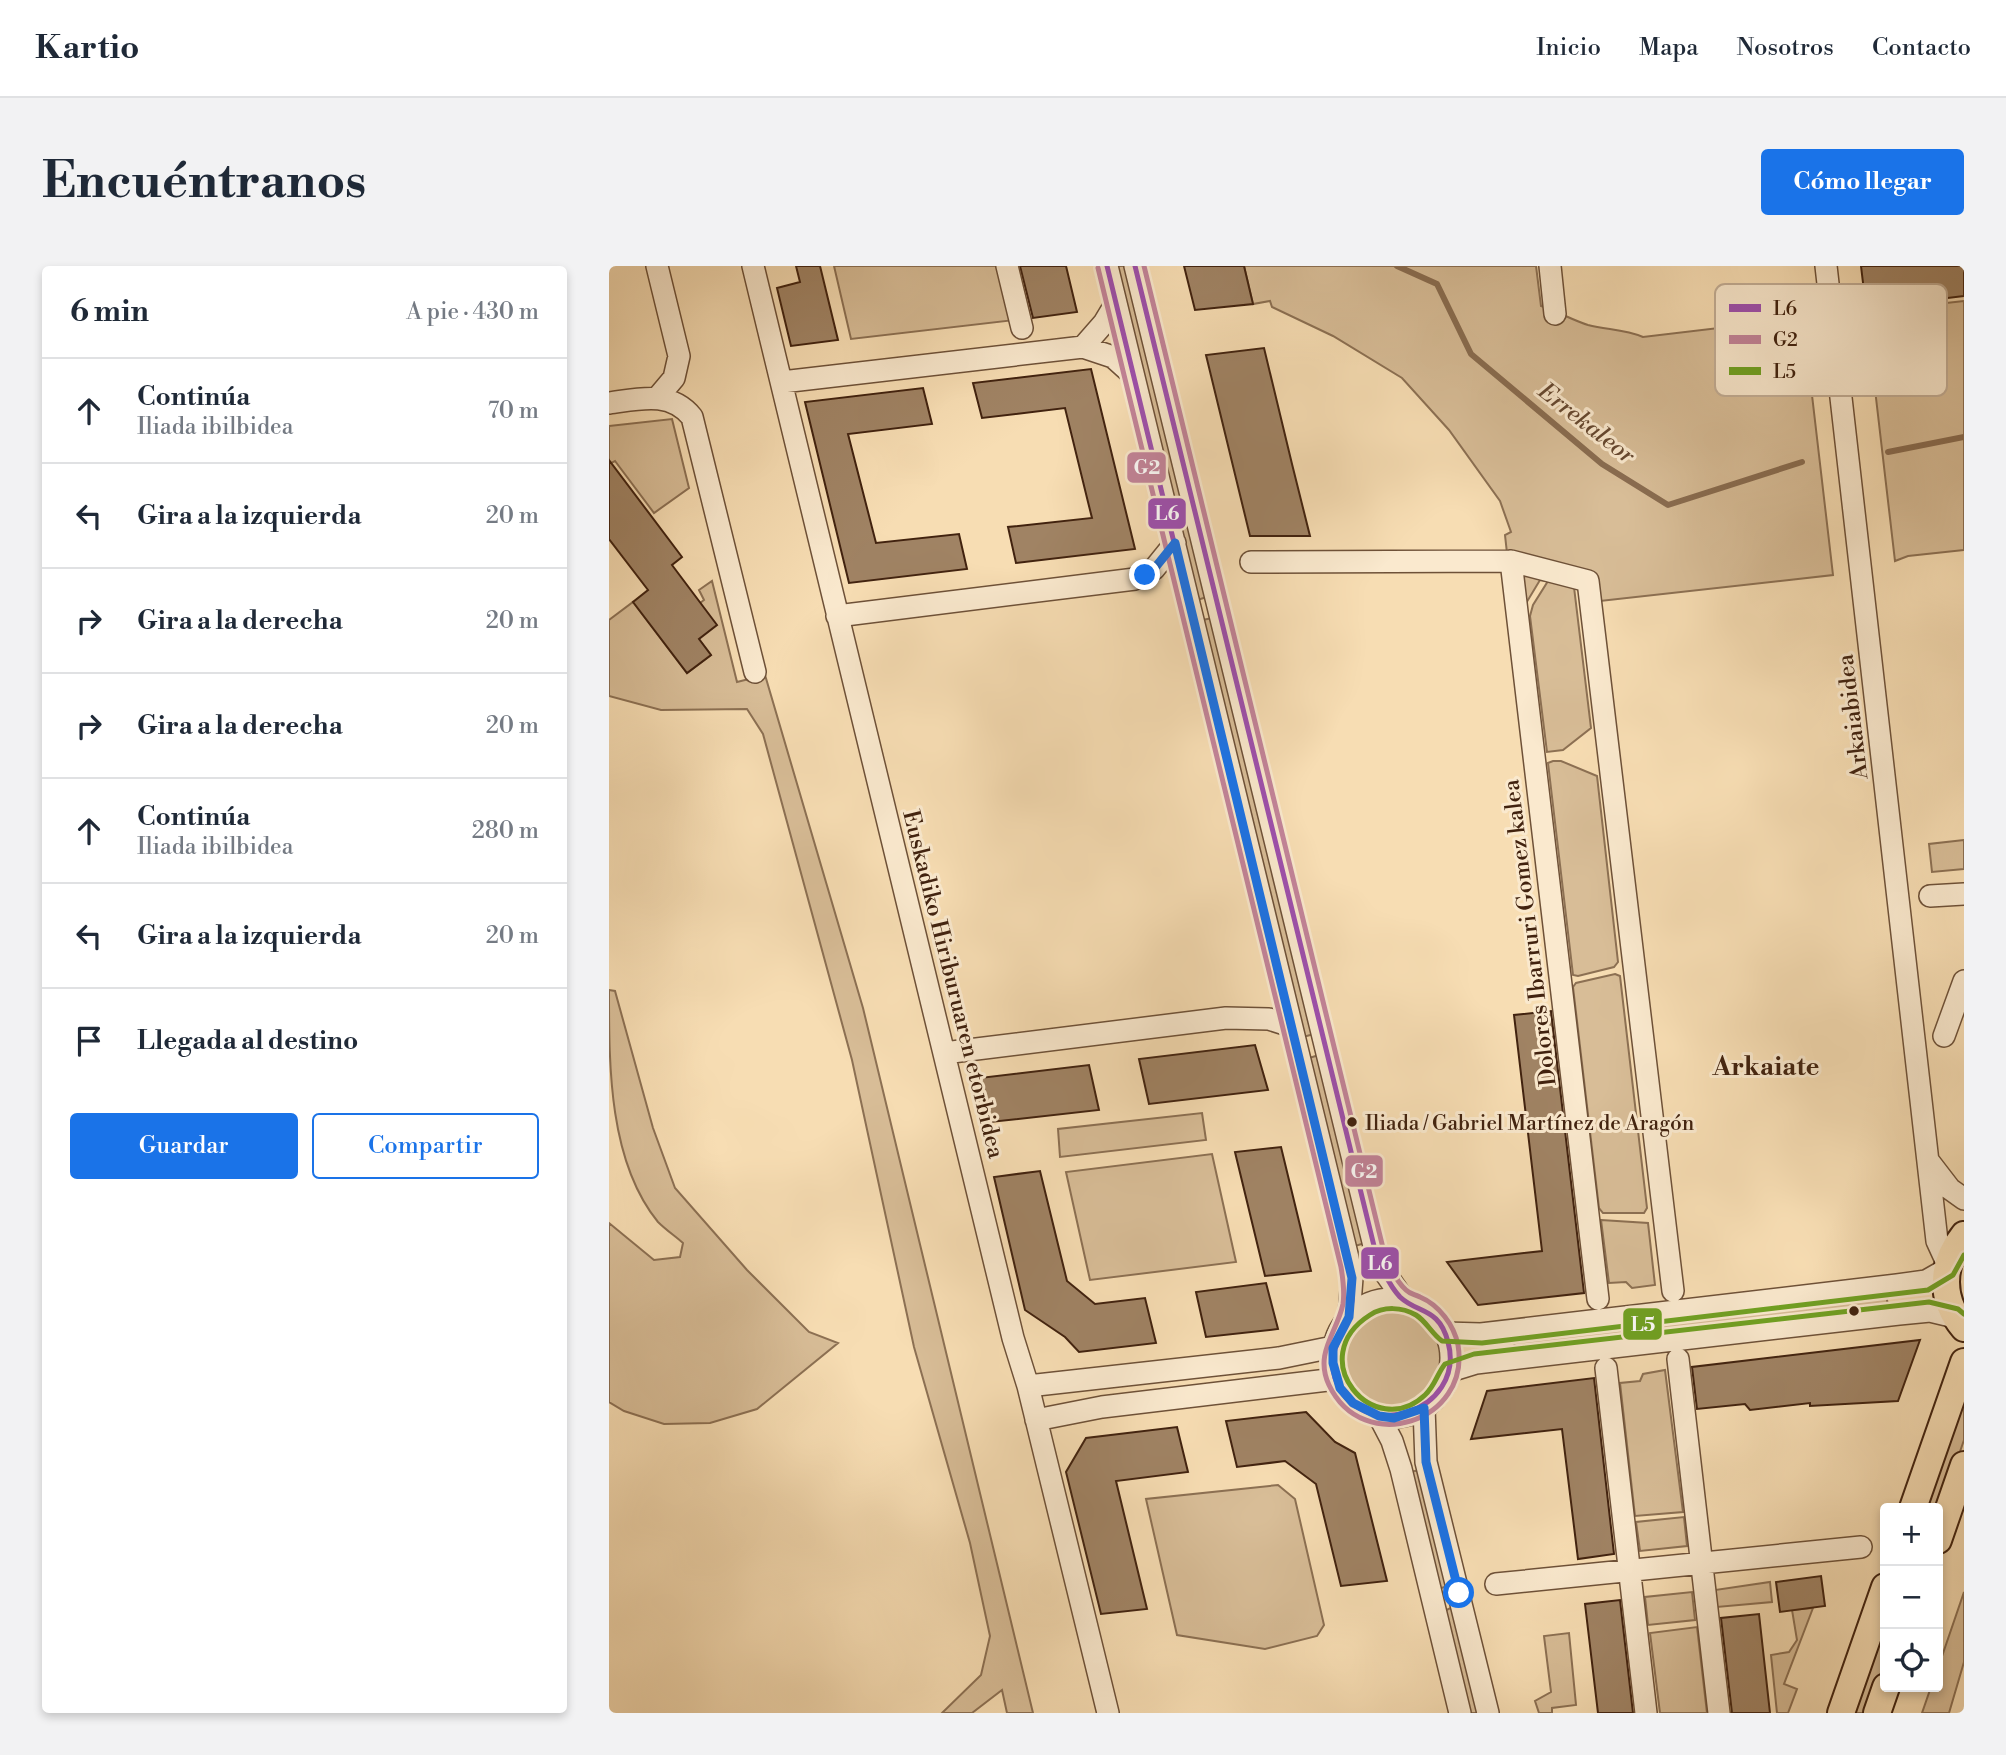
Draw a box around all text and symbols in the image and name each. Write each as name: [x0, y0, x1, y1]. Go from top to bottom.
text: Kartio: [35, 28, 139, 69]
text: Inicio: [1536, 33, 1601, 63]
text: Mapa: [1639, 33, 1698, 63]
text: Nosotros: [1736, 33, 1834, 63]
text: Contacto: [1872, 33, 1971, 63]
button: Cómo llegar: [1761, 149, 1964, 215]
text: Encuéntranos: [42, 152, 366, 213]
legend: [1715, 284, 1947, 396]
text: 6 min: [70, 293, 149, 331]
text: L6: [1773, 297, 1797, 321]
text: A pie · 430 m: [406, 298, 539, 326]
text: G2: [1773, 328, 1798, 352]
text: L5: [1773, 360, 1796, 384]
water label: Errekaleor: [1531, 376, 1641, 471]
text: Continúa: [137, 381, 250, 413]
icon: ahead: [70, 392, 108, 430]
text: 70 m: [488, 397, 539, 425]
text: Iliada ibilbidea: [137, 413, 293, 441]
line badge: G2: [1126, 451, 1167, 484]
text: G2: [1134, 456, 1160, 480]
icon: left: [70, 497, 108, 535]
line badge: L6: [1147, 497, 1187, 530]
text: Gira a la izquierda: [137, 500, 361, 532]
text: 20 m: [486, 502, 539, 530]
text: L6: [1155, 502, 1179, 526]
route end: [1129, 559, 1160, 590]
icon: right: [70, 602, 108, 640]
text: Gira a la derecha: [137, 605, 343, 637]
text: 20 m: [486, 607, 539, 635]
street label: Arkaiabidea: [1831, 652, 1875, 782]
icon: right: [70, 707, 108, 745]
text: Gira a la derecha: [137, 710, 343, 742]
text: 20 m: [486, 712, 539, 740]
street label: Dolores Ibarruri Gomez kalea: [1497, 778, 1563, 1088]
text: Continúa: [137, 801, 250, 833]
street label: Euskadiko Hiriburuaren etorbidea: [896, 807, 1010, 1162]
icon: ahead: [70, 812, 108, 850]
text: 280 m: [472, 817, 539, 845]
text: Iliada ibilbidea: [137, 833, 293, 861]
icon: left: [70, 917, 108, 955]
text: Gira a la izquierda: [137, 920, 361, 952]
text: 20 m: [486, 922, 539, 950]
icon: arrive: [70, 1022, 108, 1060]
text: Llegada al destino: [137, 1025, 358, 1057]
district label: Arkaiate: [1711, 1051, 1820, 1083]
place label: Iliada / Gabriel Martínez de Aragón: [1365, 1111, 1695, 1137]
button: Guardar: [70, 1113, 298, 1179]
button: Compartir: [312, 1113, 539, 1179]
marker: Iliada / Gabriel Martínez de Aragón: [1345, 1115, 1359, 1129]
line badge: G2: [1344, 1154, 1384, 1188]
text: G2: [1351, 1160, 1377, 1184]
line badge: L6: [1360, 1246, 1400, 1280]
text: L6: [1368, 1252, 1392, 1276]
unlabelled marker: [1847, 1304, 1861, 1318]
line badge: L5: [1622, 1307, 1663, 1341]
text: L5: [1631, 1313, 1656, 1337]
map controls: [1880, 1503, 1943, 1692]
button: +: [1880, 1503, 1943, 1566]
button: −: [1880, 1566, 1943, 1629]
route start: [1443, 1577, 1474, 1608]
button: locate: [1880, 1629, 1943, 1692]

